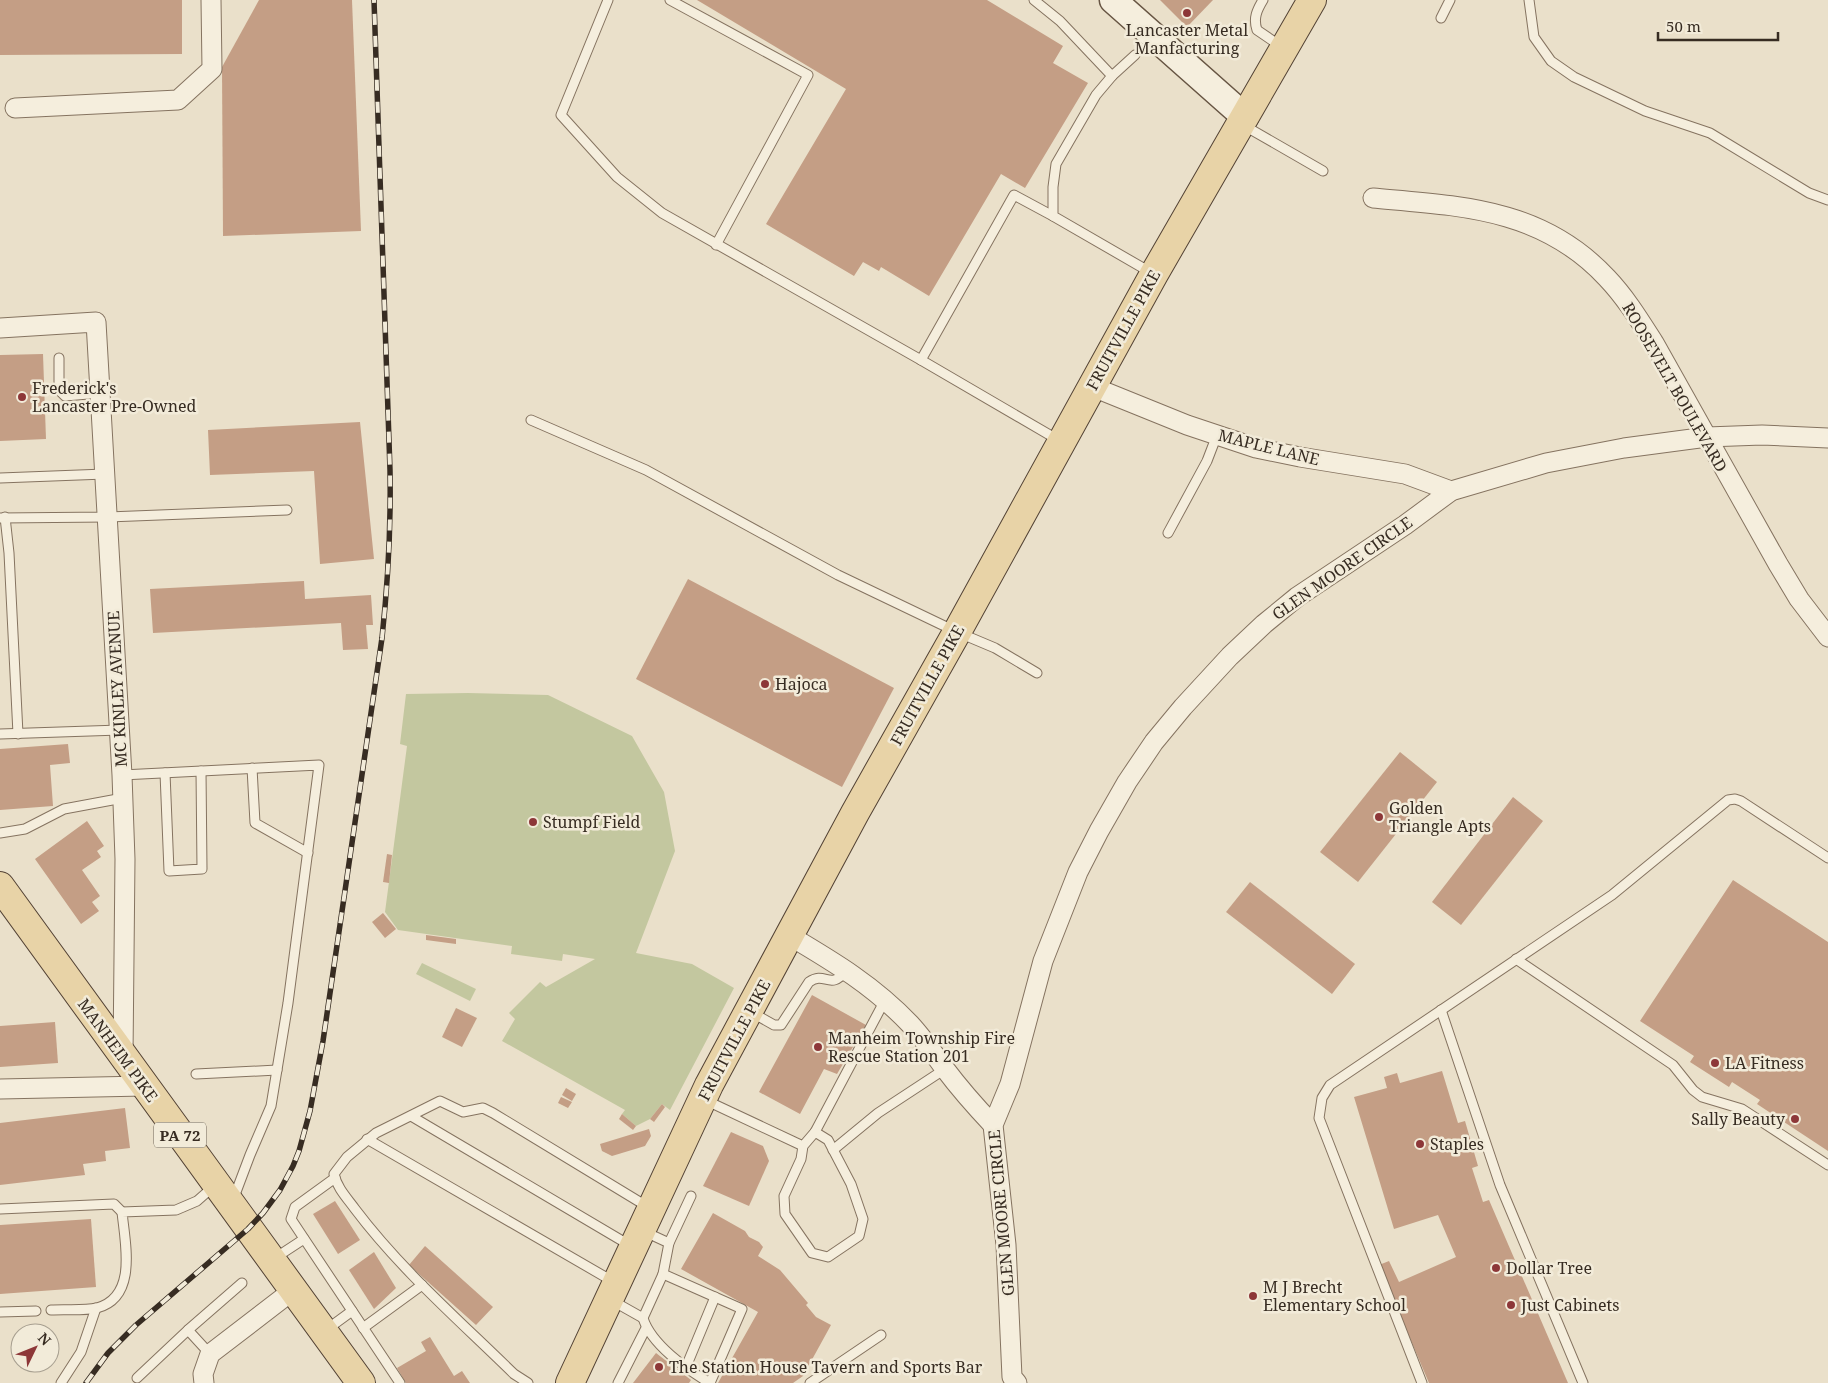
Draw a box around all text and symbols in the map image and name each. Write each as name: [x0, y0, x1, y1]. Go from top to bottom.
marker: Lancaster Metal Manfacturing: [1181, 7, 1193, 19]
scale bar: [1658, 10, 1778, 42]
text: 50 m: [1666, 16, 1701, 36]
place label: Lancaster Metal Manfacturing: [1126, 19, 1248, 59]
street label: FRUITVILLE PIKE: [1081, 266, 1165, 394]
street label: ROOSEVELT BOULEVARD: [1617, 298, 1733, 476]
place label: Frederick's Lancaster Pre-Owned: [32, 377, 197, 417]
marker: Frederick's Lancaster Pre-Owned: [16, 391, 28, 403]
street label: MAPLE LANE: [1216, 424, 1322, 470]
street label: GLEN MOORE CIRCLE: [1267, 511, 1417, 625]
street label: MC KINLEY AVENUE: [102, 610, 132, 768]
street label: FRUITVILLE PIKE: [885, 621, 969, 749]
place label: Hajoca: [775, 673, 828, 695]
marker: Hajoca: [759, 678, 771, 690]
place label: Golden Triangle Apts: [1389, 797, 1491, 837]
place label: Stumpf Field: [543, 811, 641, 833]
marker: Golden Triangle Apts: [1373, 811, 1385, 823]
marker: Stumpf Field: [527, 816, 539, 828]
street label: FRUITVILLE PIKE: [693, 975, 775, 1104]
street label: MANHEIM PIKE: [73, 994, 163, 1106]
place label: Manheim Township Fire Rescue Station 201: [828, 1027, 1015, 1067]
marker: Manheim Township Fire Rescue Station 201: [812, 1041, 824, 1053]
place label: LA Fitness: [1725, 1052, 1804, 1074]
marker: LA Fitness: [1709, 1057, 1721, 1069]
place label: Sally Beauty: [1691, 1108, 1786, 1130]
marker: Sally Beauty: [1789, 1113, 1801, 1125]
road number: PA 72: [154, 1122, 206, 1148]
street label: GLEN MOORE CIRCLE: [983, 1129, 1019, 1297]
place label: Staples: [1430, 1133, 1484, 1155]
marker: Staples: [1414, 1138, 1426, 1150]
place label: Dollar Tree: [1506, 1257, 1592, 1279]
marker: Dollar Tree: [1490, 1262, 1502, 1274]
place label: M J Brecht Elementary School: [1263, 1276, 1406, 1316]
marker: M J Brecht Elementary School: [1247, 1290, 1259, 1302]
place label: Just Cabinets: [1520, 1294, 1619, 1316]
marker: Just Cabinets: [1505, 1299, 1517, 1311]
north arrow: [10, 1323, 60, 1373]
text: N: [34, 1328, 56, 1349]
place label: The Station House Tavern and Sports Bar: [669, 1356, 983, 1378]
marker: The Station House Tavern and Sports Bar: [653, 1361, 665, 1373]

